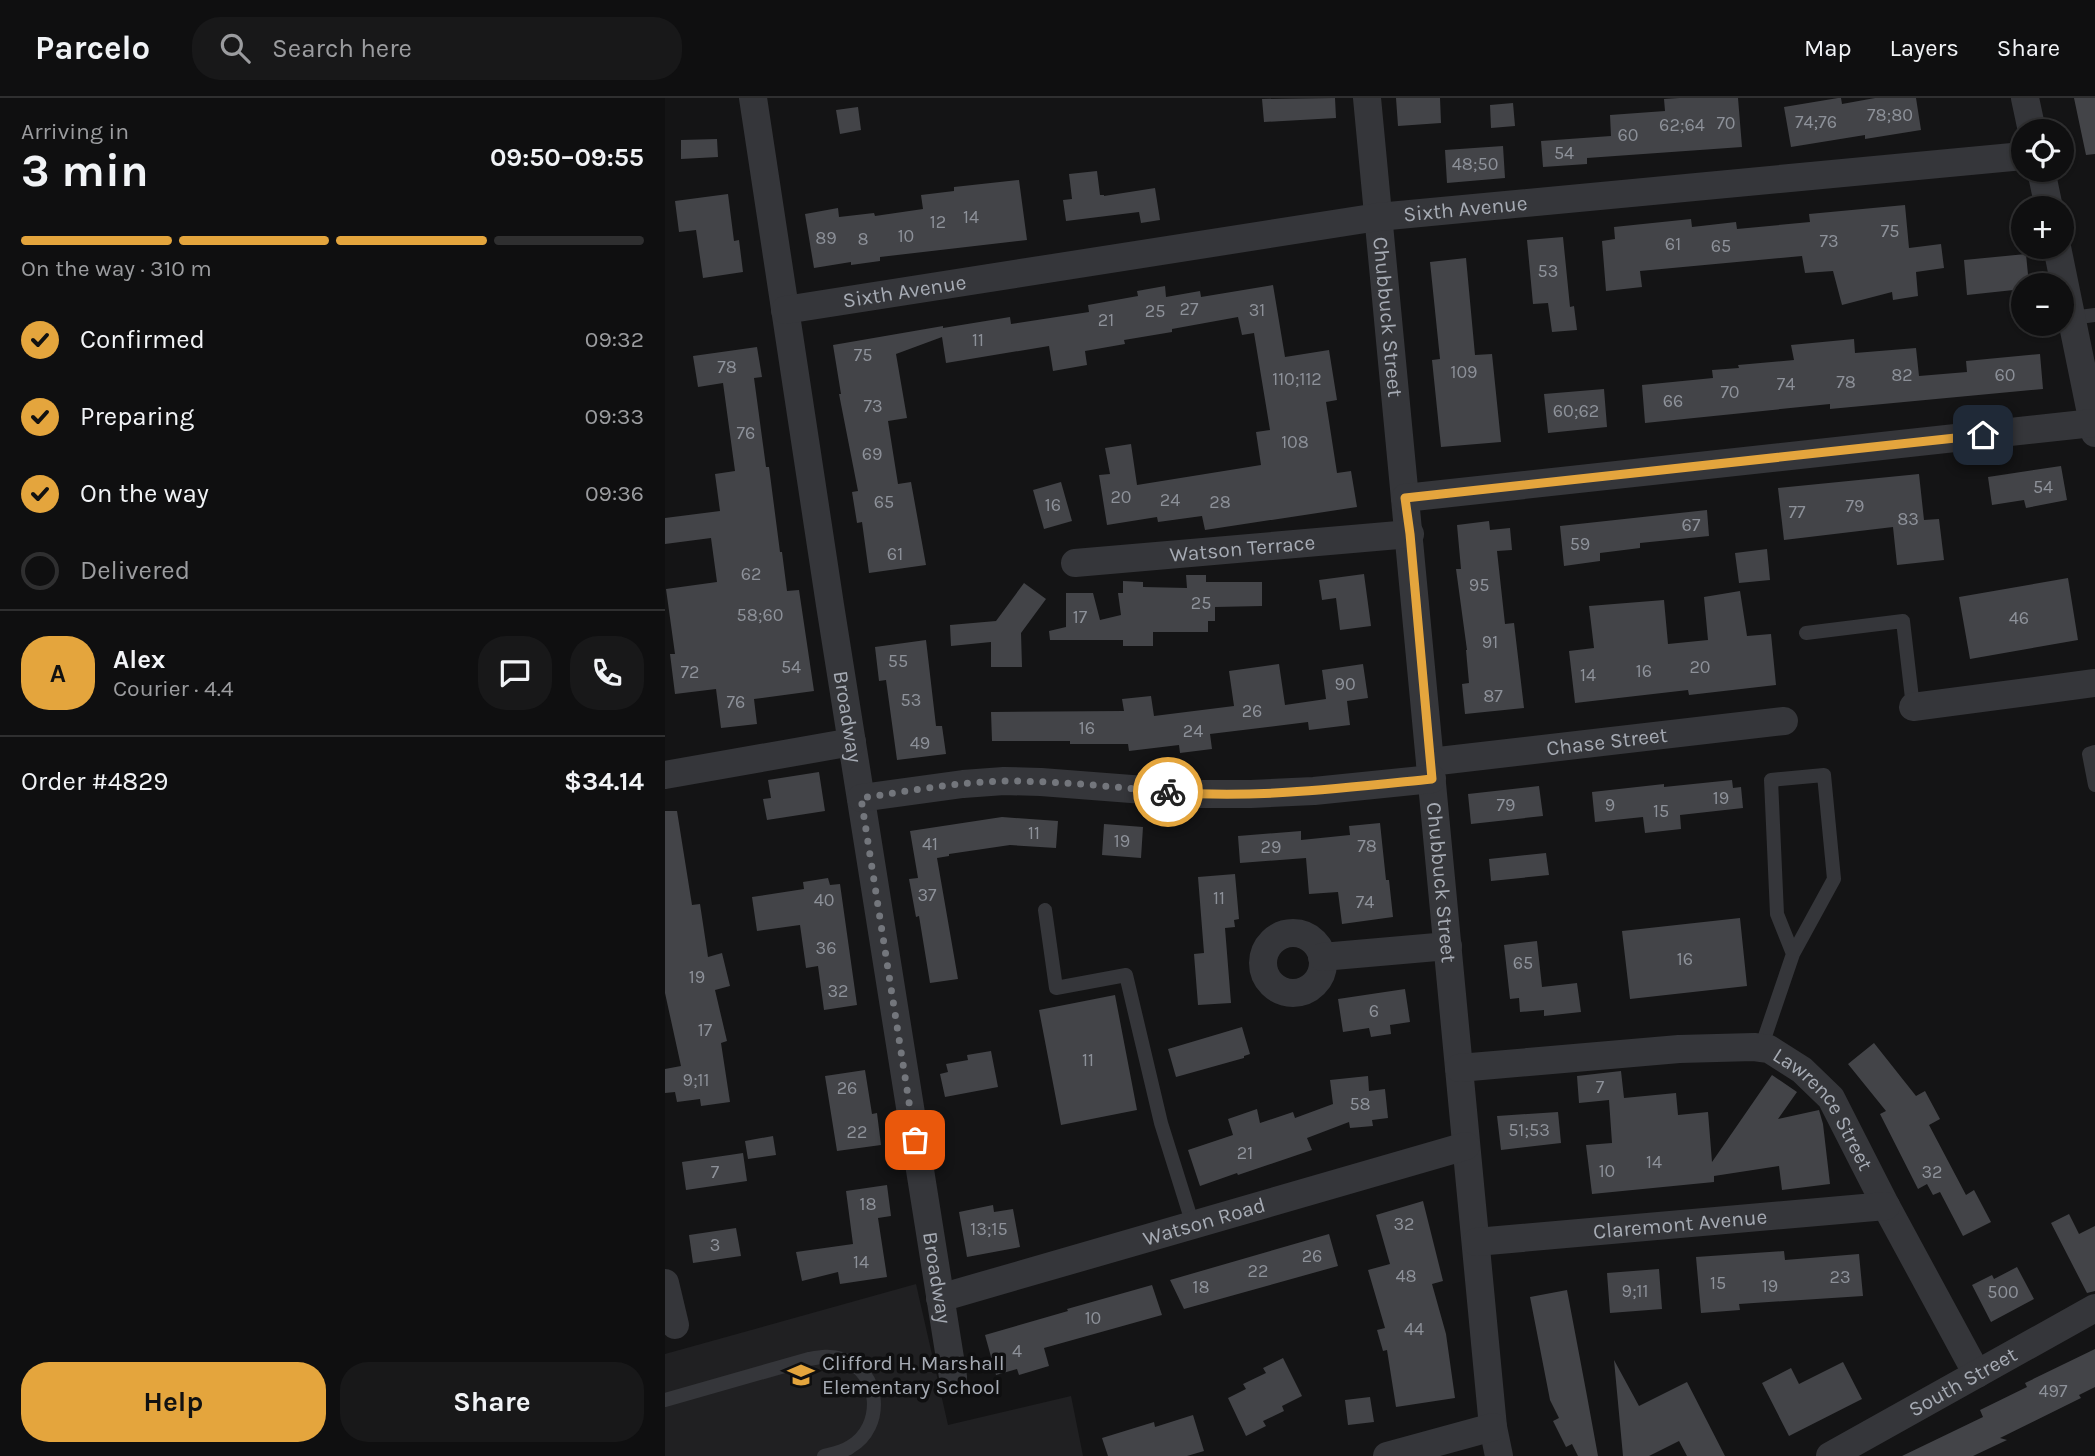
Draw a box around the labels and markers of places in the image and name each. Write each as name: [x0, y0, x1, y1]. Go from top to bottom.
pin: [1953, 405, 2013, 465]
pin: [885, 1110, 945, 1170]
place label: Clifford H. Marshall Elementary School: [822, 1351, 1005, 1399]
school or university icon: Clifford H. Marshall Elementary School: [786, 1360, 816, 1390]

